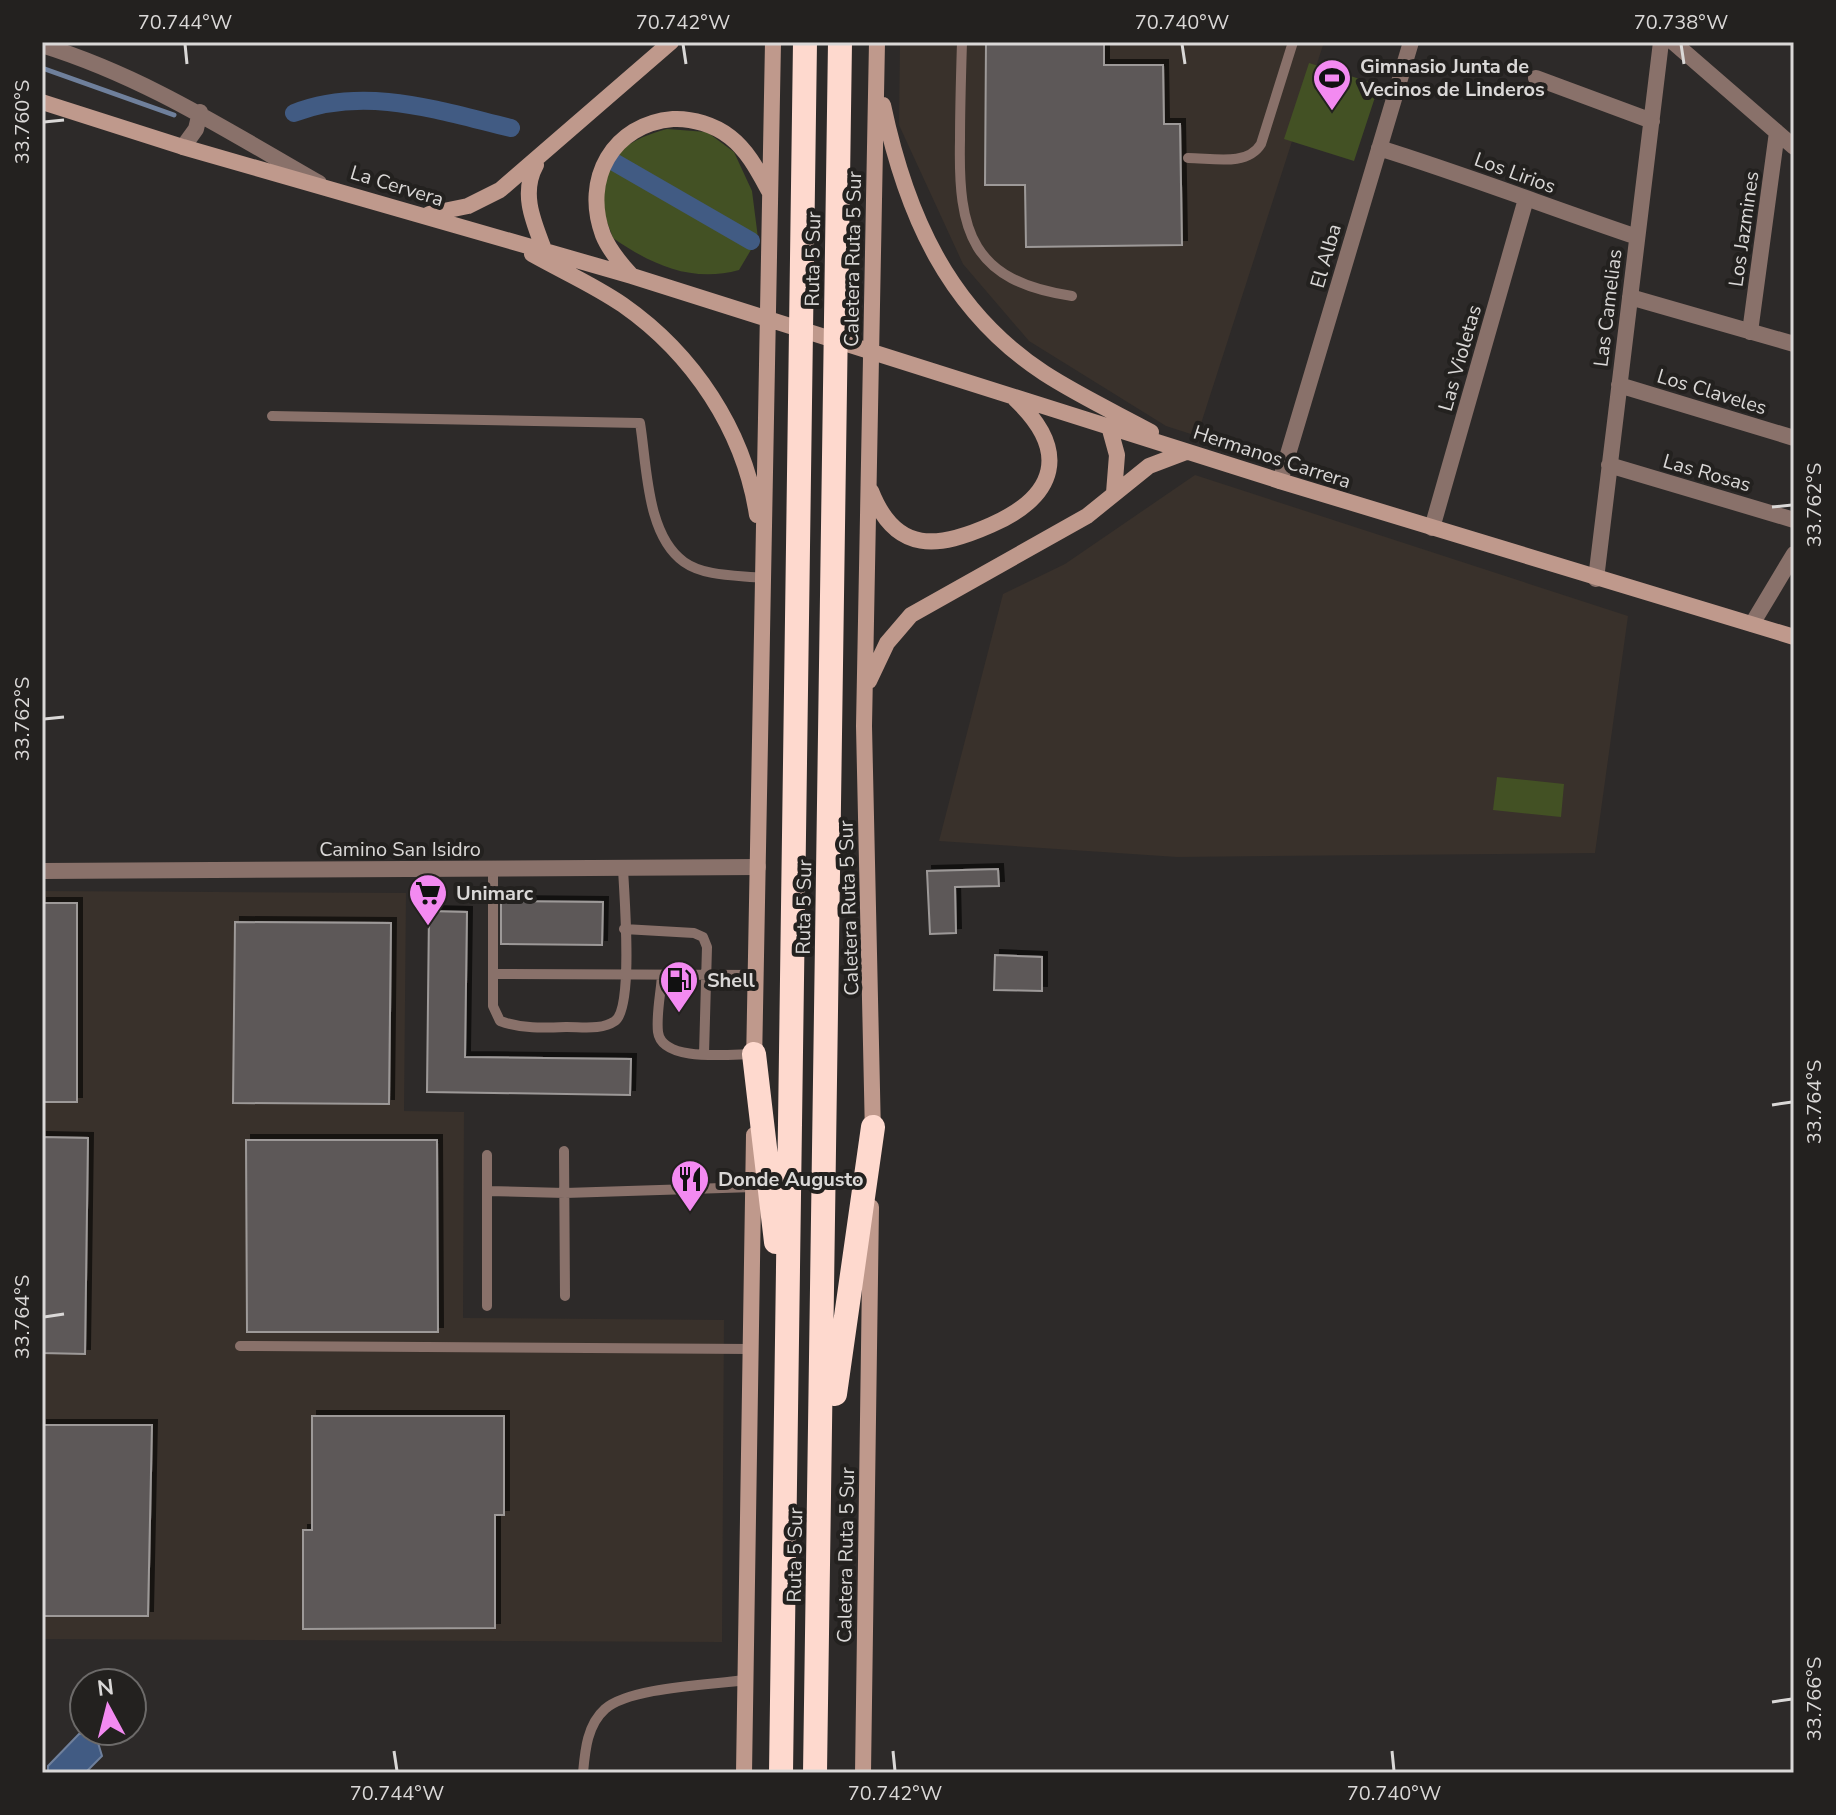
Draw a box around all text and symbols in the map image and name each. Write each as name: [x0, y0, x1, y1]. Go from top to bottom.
text: 70.744°W: [138, 9, 232, 36]
text: 70.742°W: [636, 9, 730, 36]
text: 70.740°W: [1135, 9, 1229, 36]
text: 70.738°W: [1634, 9, 1728, 36]
place label: Gimnasio Junta de Vecinos de Linderos: [1359, 53, 1545, 103]
sports icon: Gimnasio Junta de Vecinos de Linderos: [1311, 57, 1353, 112]
text: 33.760°S: [9, 80, 36, 164]
street label: Los Lirios: [1471, 146, 1559, 200]
street label: La Cervera: [347, 159, 447, 213]
street label: Los Jazmines: [1723, 169, 1765, 289]
street label: Caletera Ruta 5 Sur: [838, 171, 868, 347]
street label: Ruta 5 Sur: [799, 211, 827, 307]
street label: El Alba: [1304, 221, 1348, 291]
street label: Las Camelias: [1587, 248, 1629, 368]
street label: Las Violetas: [1432, 302, 1488, 414]
street label: Los Claveles: [1654, 363, 1770, 421]
street label: Hermanos Carrera: [1190, 419, 1354, 495]
street label: Las Rosas: [1660, 448, 1754, 498]
text: 33.762°S: [1801, 463, 1828, 547]
text: 33.762°S: [9, 677, 36, 761]
street label: Caletera Ruta 5 Sur: [832, 820, 866, 996]
street label: Camino San Isidro: [319, 836, 481, 863]
street label: Ruta 5 Sur: [790, 859, 818, 955]
supermarket icon: Unimarc: [407, 872, 449, 927]
place label: Unimarc: [456, 880, 534, 907]
fuel station icon: Shell: [658, 959, 700, 1014]
place label: Shell: [707, 967, 756, 994]
text: 33.764°S: [1801, 1060, 1828, 1144]
restaurant icon: Donde Augusto: [669, 1158, 711, 1213]
place label: Donde Augusto: [718, 1166, 864, 1193]
text: 33.764°S: [9, 1275, 36, 1359]
street label: Caletera Ruta 5 Sur: [831, 1467, 861, 1643]
street label: Ruta 5 Sur: [781, 1507, 809, 1603]
text: 33.766°S: [1801, 1657, 1828, 1741]
north arrow: [68, 1667, 148, 1747]
text: N: [96, 1672, 116, 1704]
text: 70.744°W: [350, 1780, 444, 1807]
text: 70.742°W: [848, 1780, 942, 1807]
text: 70.740°W: [1347, 1780, 1441, 1807]

